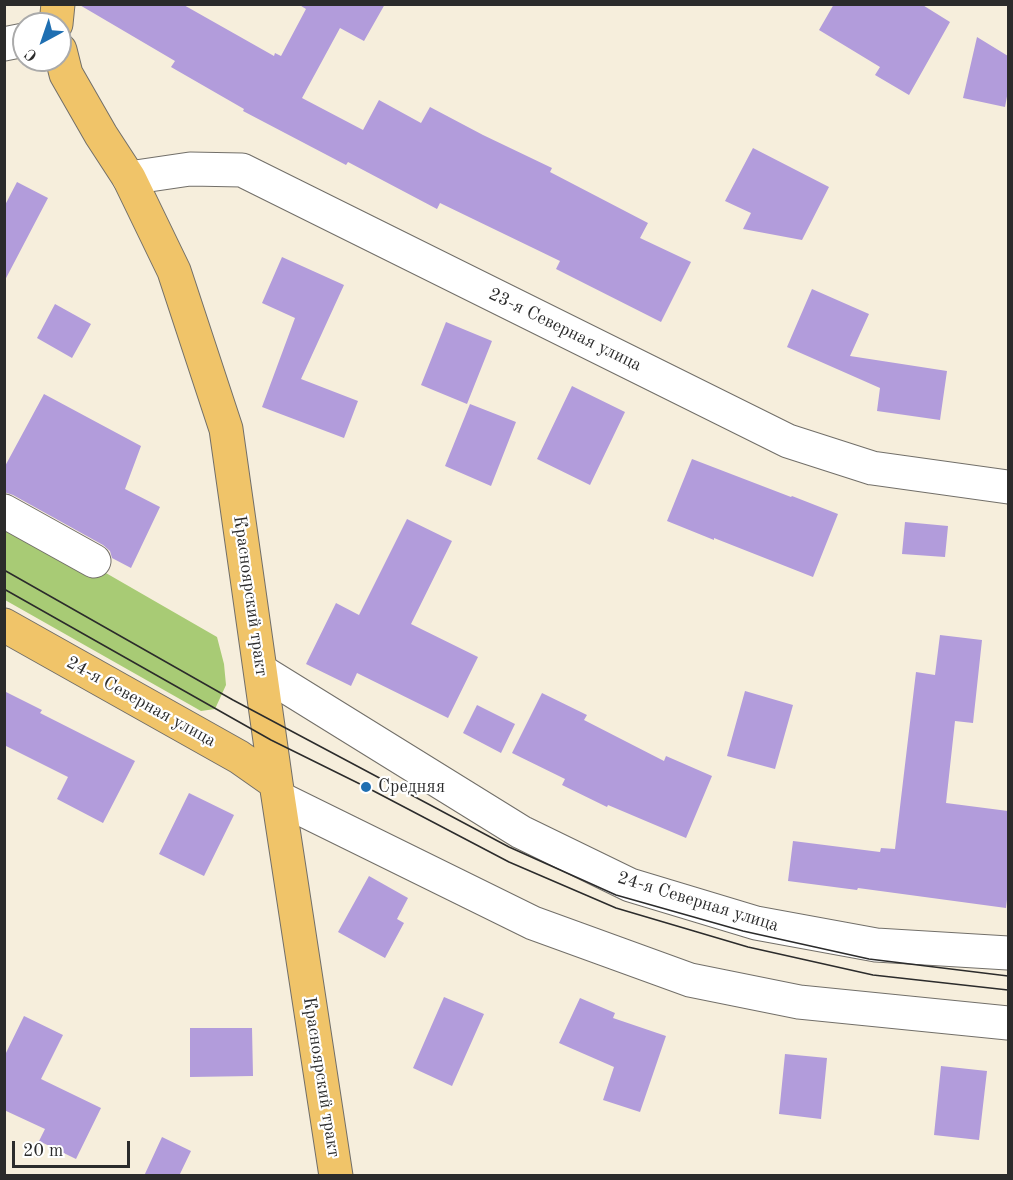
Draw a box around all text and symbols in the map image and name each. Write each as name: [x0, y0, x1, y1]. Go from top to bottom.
north arrow: [12, 12, 72, 72]
text: С: [23, 45, 41, 64]
street label: 23-я Северная улица: [485, 284, 645, 376]
street label: Красноярский тракт: [228, 514, 272, 678]
street label: 24-я Северная улица: [62, 652, 220, 752]
place label: Средняя: [378, 776, 445, 798]
marker: Средняя: [359, 780, 373, 794]
street label: 24-я Северная улица: [615, 867, 781, 937]
street label: Красноярский тракт: [298, 995, 344, 1159]
scale bar: [15, 1129, 134, 1167]
text: 20 m: [23, 1142, 63, 1160]

